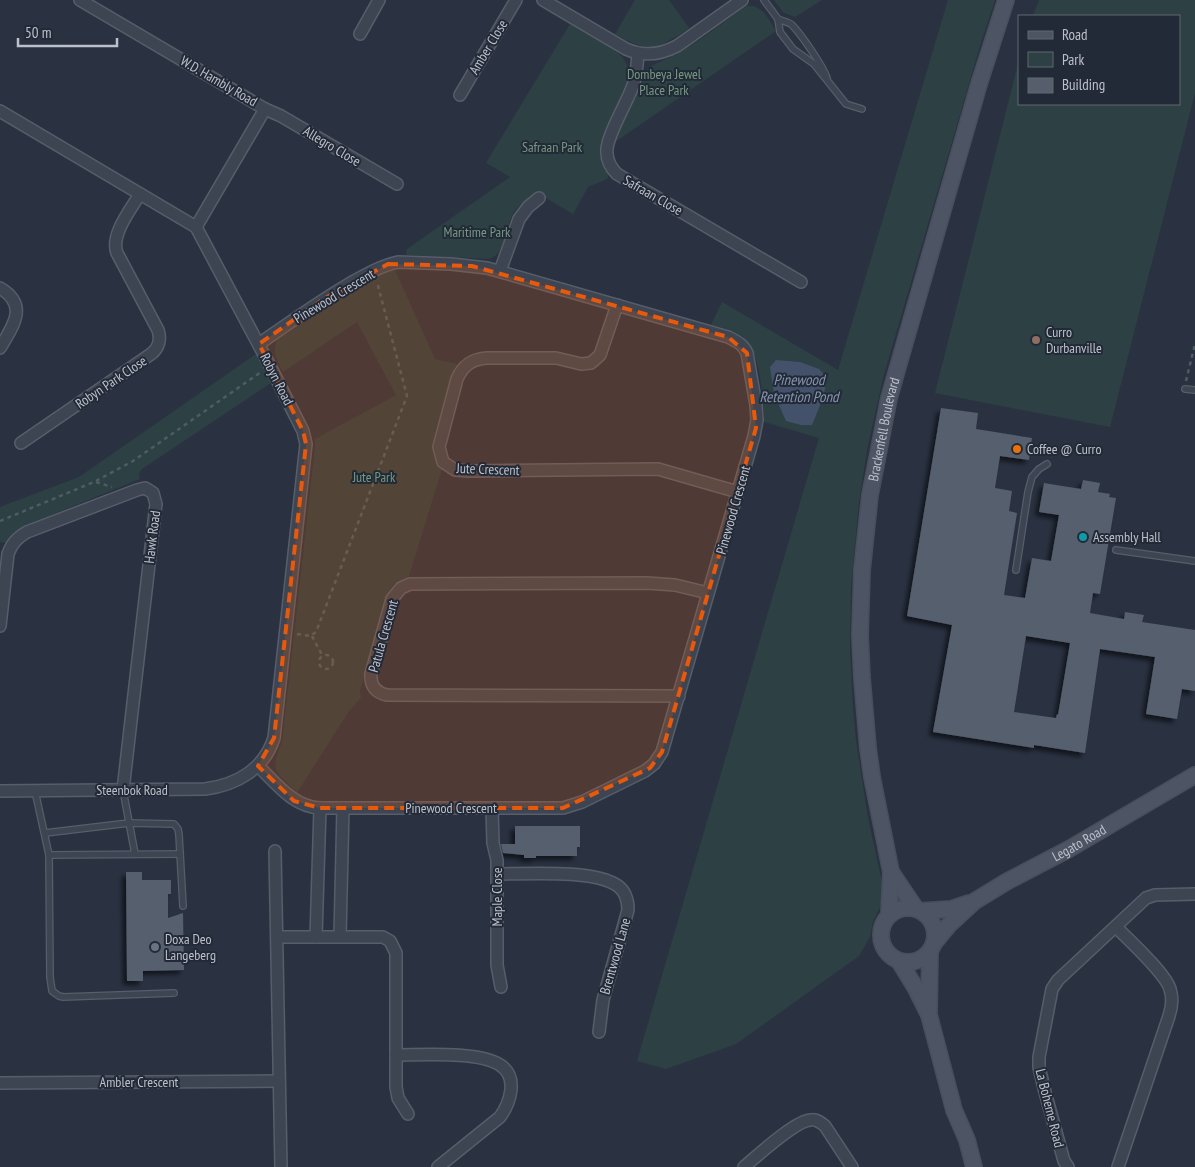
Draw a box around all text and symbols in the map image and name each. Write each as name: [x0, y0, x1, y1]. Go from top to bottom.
scale bar: [18, 15, 116, 47]
legend: [1018, 15, 1180, 105]
street label: Amber Close: [465, 16, 511, 78]
text: 50 m: [25, 23, 51, 42]
text: Road: [1062, 25, 1088, 44]
text: Park: [1062, 50, 1084, 69]
street label: W.D. Hambly Road: [177, 52, 261, 110]
park label: Dombeya Jewel Place Park: [627, 65, 702, 99]
text: Building: [1062, 75, 1105, 94]
street label: Allegro Close: [300, 122, 364, 170]
park label: Safraan Park: [522, 138, 583, 156]
street label: Safraan Close: [620, 171, 686, 219]
park label: Maritime Park: [444, 223, 511, 241]
street label: Pinewood Crescent: [290, 265, 378, 327]
place label: Curro Durbanville: [1046, 323, 1102, 357]
marker: Curro Durbanville: [1030, 334, 1042, 346]
street label: Robyn Road: [256, 350, 298, 408]
street label: Robyn Park Close: [72, 351, 150, 412]
water label: Pinewood Retention Pond: [759, 370, 841, 406]
street label: Brackenfell Boulevard: [864, 375, 903, 483]
place label: Coffee @ Curro: [1027, 440, 1101, 458]
marker: Coffee @ Curro: [1011, 443, 1023, 455]
street label: Jute Crescent: [455, 459, 520, 479]
street label: Pinewood Crescent: [712, 463, 754, 556]
park label: Jute Park: [352, 468, 396, 486]
street label: Hawk Road: [140, 509, 164, 565]
place label: Assembly Hall: [1093, 528, 1162, 546]
marker: Assembly Hall: [1077, 531, 1089, 543]
street label: Patula Crescent: [364, 598, 402, 674]
street label: Steenbok Road: [96, 781, 168, 799]
street label: Pinewood Crescent: [405, 799, 497, 817]
street label: Legato Road: [1049, 820, 1109, 865]
street label: Maple Close: [488, 867, 506, 926]
street label: Brentwood Lane: [596, 916, 635, 996]
place label: Doxa Deo Langeberg: [165, 930, 216, 964]
marker: Doxa Deo Langeberg: [149, 941, 161, 953]
street label: La Boheme Road: [1032, 1067, 1068, 1149]
street label: Ambler Crescent: [100, 1073, 179, 1091]

